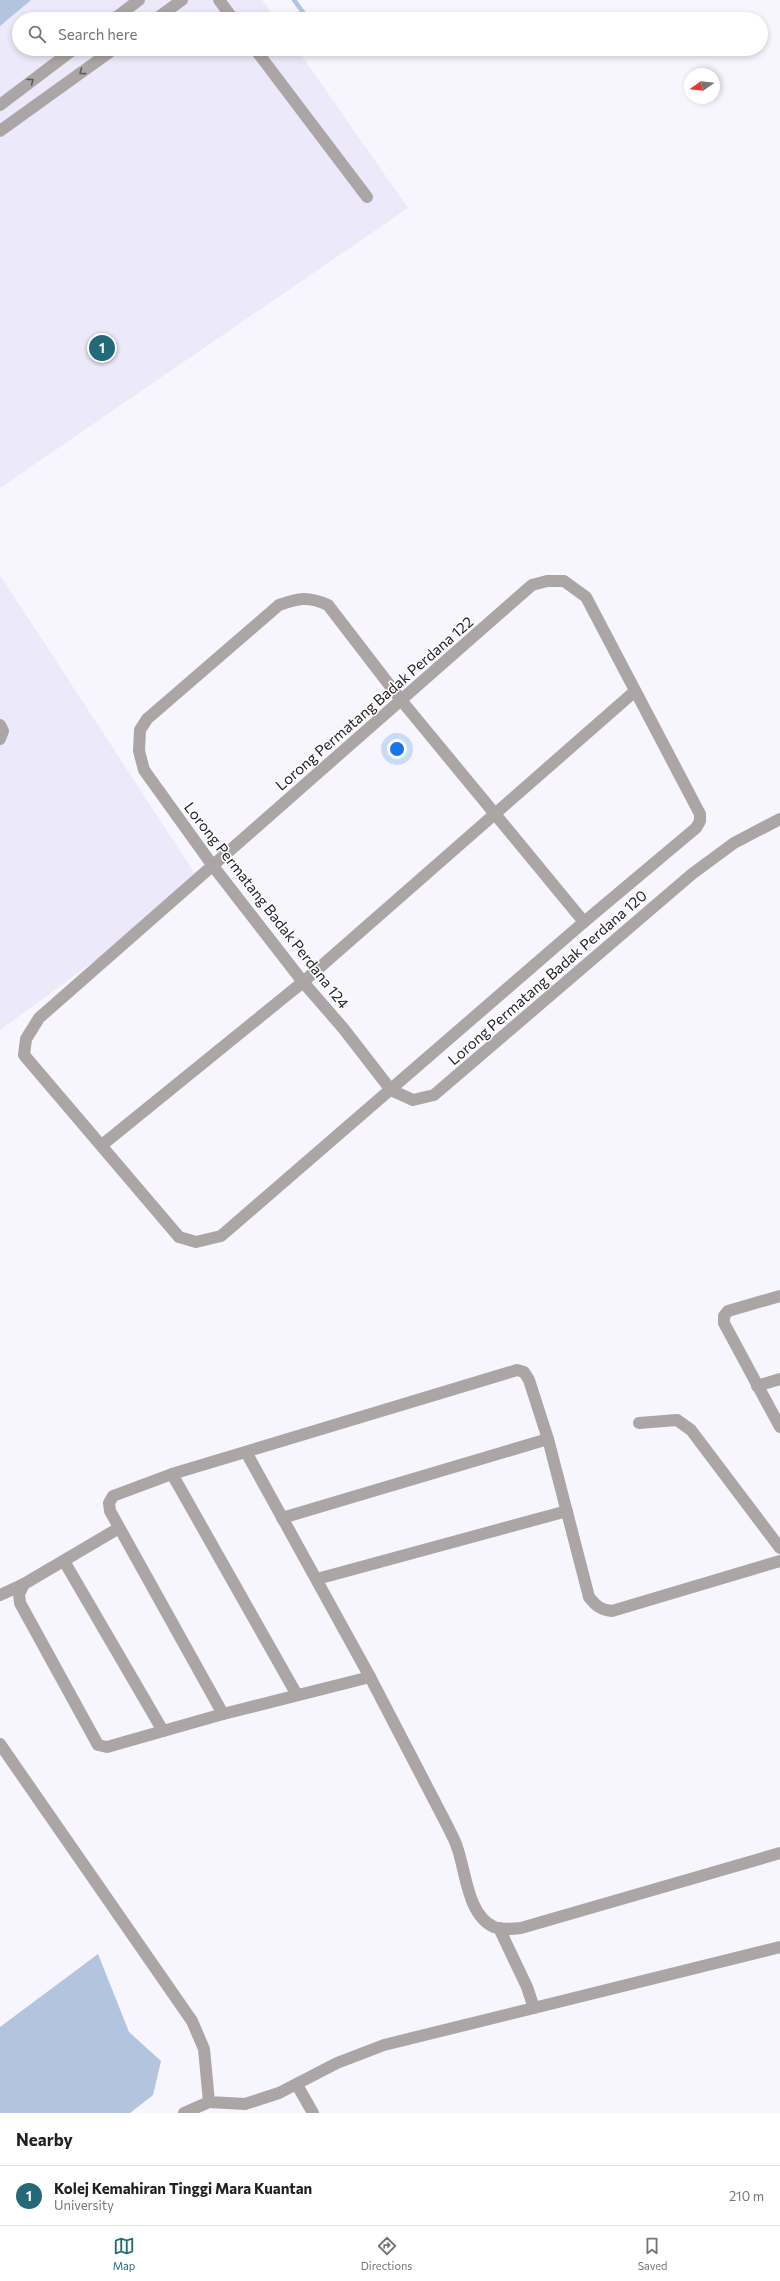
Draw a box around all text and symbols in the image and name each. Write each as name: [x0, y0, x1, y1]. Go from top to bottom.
search box: [12, 12, 768, 56]
icon: search: [26, 23, 48, 45]
text: Search here: [58, 25, 137, 43]
one-way arrow: [80, 67, 87, 74]
north arrow: [684, 68, 720, 104]
one-way arrow: [27, 79, 34, 86]
pin: 1: [89, 333, 115, 363]
street label: Lorong Permatang Badak Perdana 122: [271, 612, 477, 794]
your location: [387, 739, 407, 759]
street label: Lorong Permatang Badak Perdana 124: [181, 798, 353, 1012]
street label: Lorong Permatang Badak Perdana 120: [444, 886, 650, 1068]
text: Nearby: [16, 2129, 73, 2150]
text: Kolej Kemahiran Tinggi Mara Kuantan: [54, 2179, 312, 2197]
text: 1: [26, 2188, 32, 2204]
text: 210 m: [729, 2188, 764, 2204]
text: University: [54, 2197, 114, 2213]
tab: Map: [113, 2235, 135, 2272]
tab: Directions: [361, 2235, 412, 2272]
tab: Saved: [638, 2235, 667, 2272]

